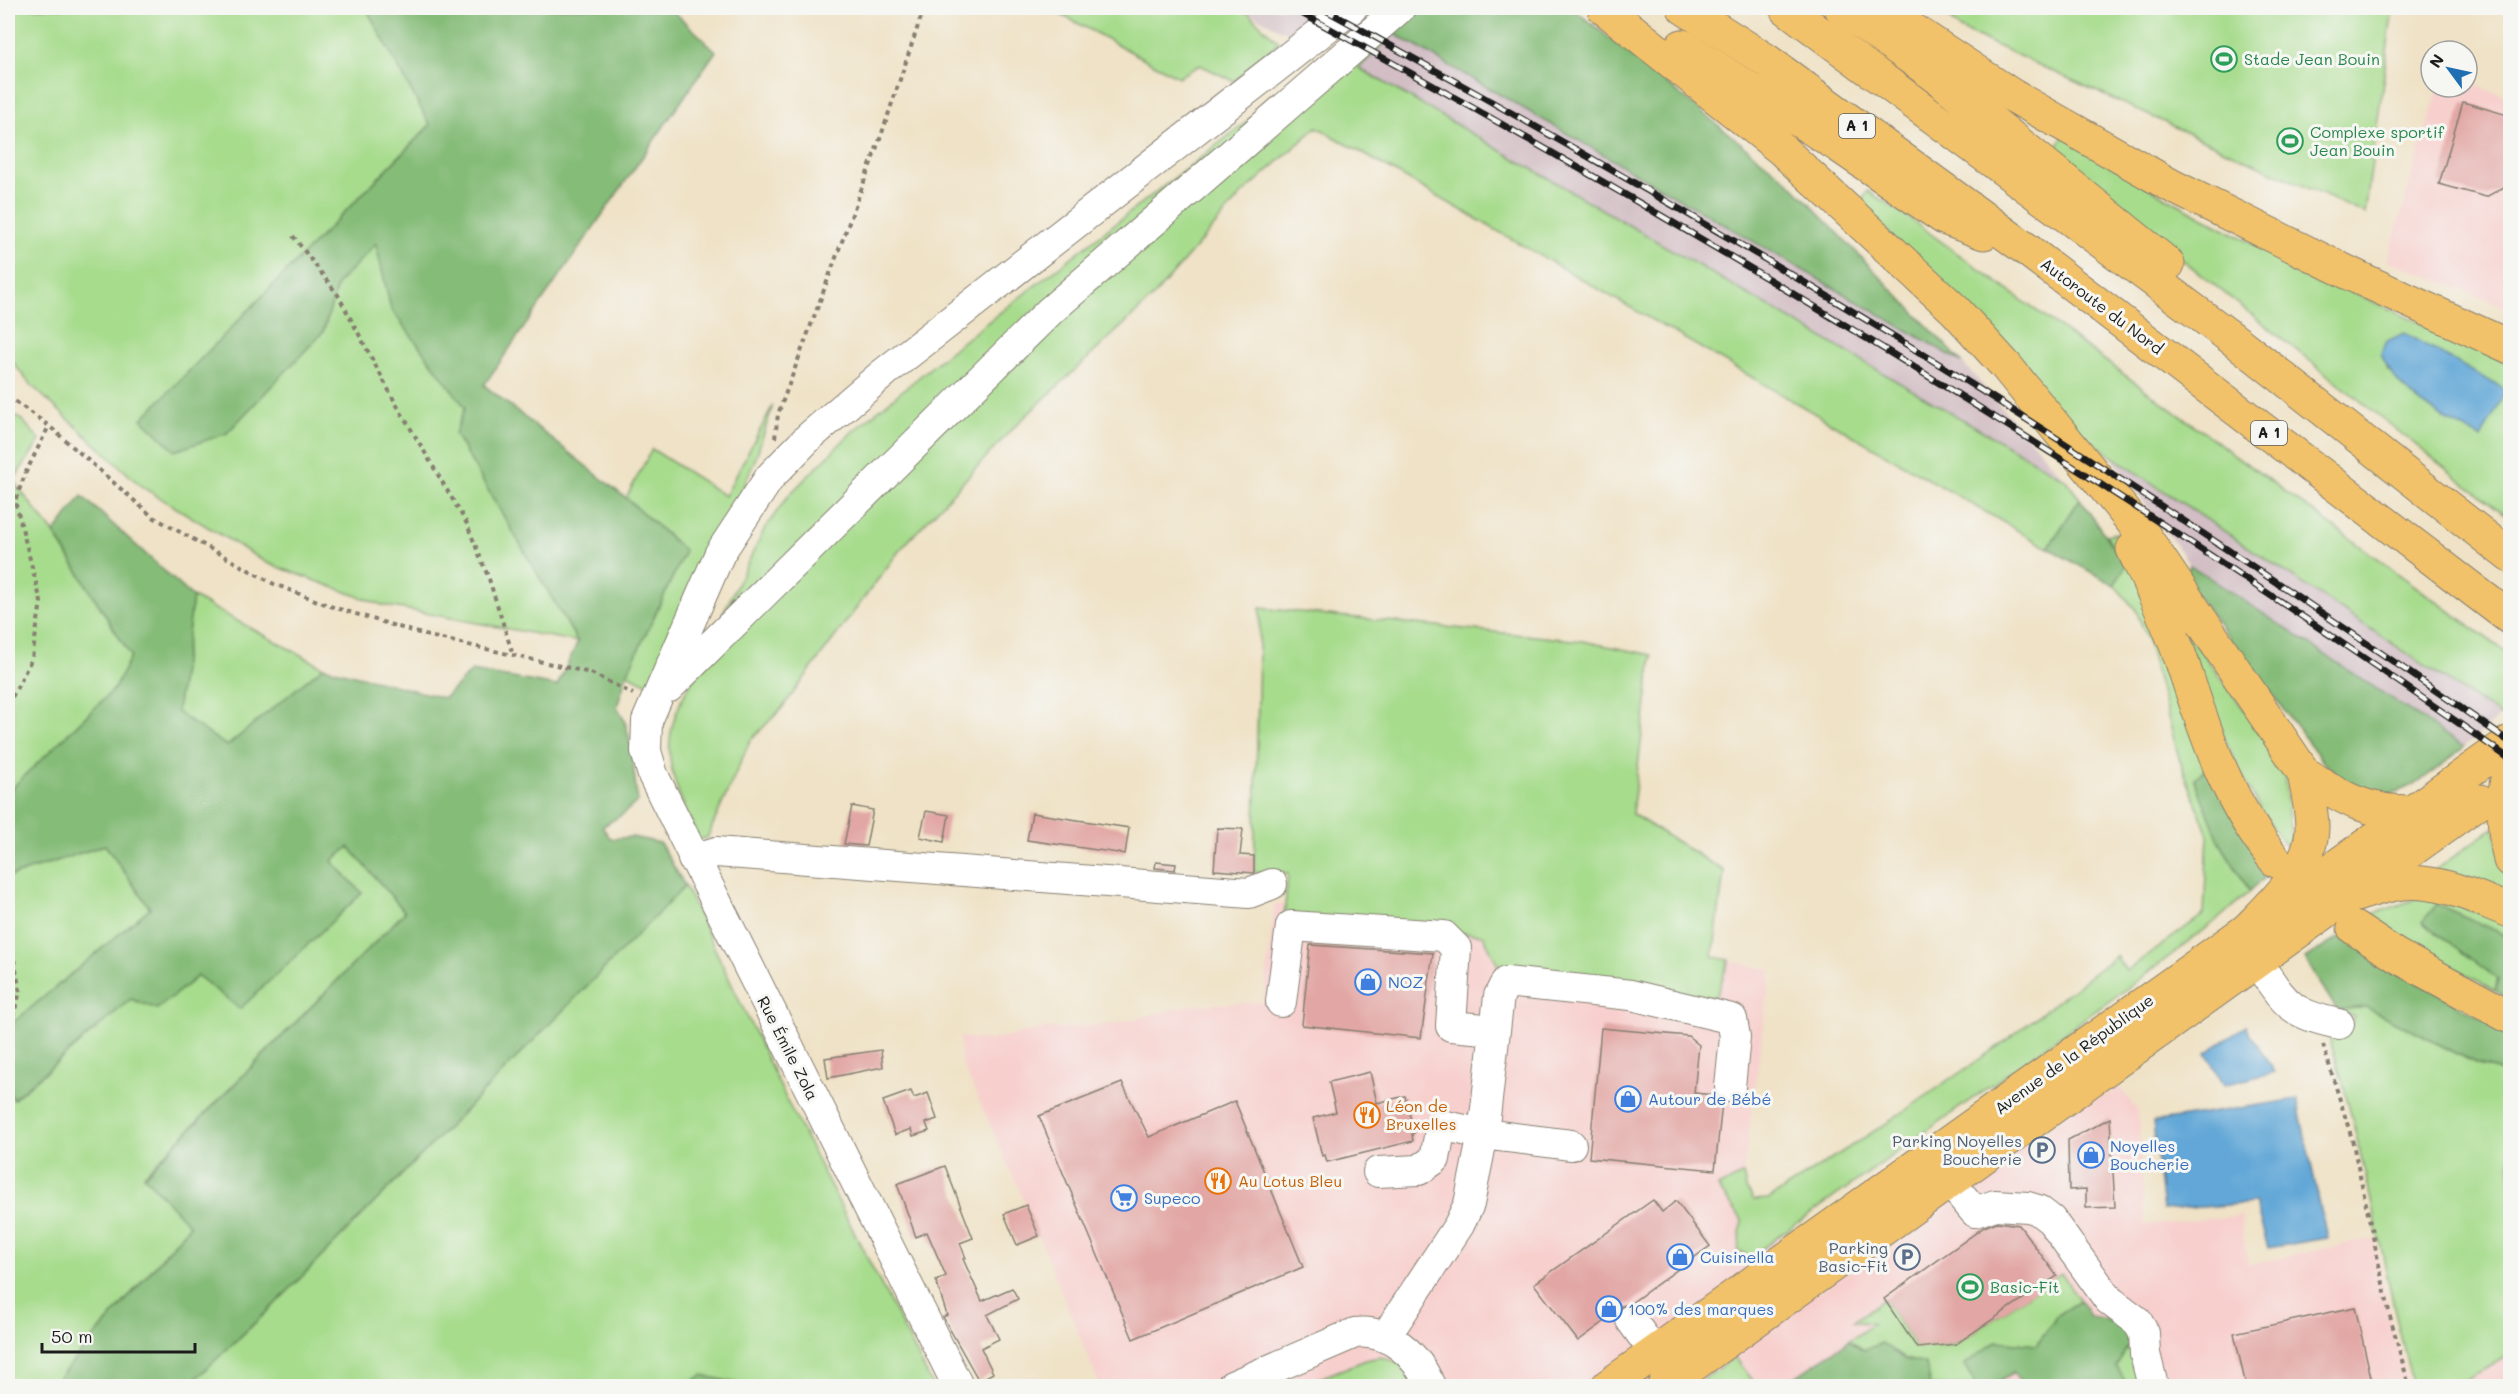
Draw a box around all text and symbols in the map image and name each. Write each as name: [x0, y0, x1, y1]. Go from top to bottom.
north arrow: [2419, 39, 2479, 99]
sports icon: Stade Jean Bouin: [2209, 44, 2239, 74]
place label: Stade Jean Bouin: [2244, 48, 2380, 69]
text: N: [2424, 50, 2448, 71]
road number: A 1: [1839, 114, 1875, 138]
place label: Complexe sportif Jean Bouin: [2310, 121, 2445, 160]
sports icon: Complexe sportif Jean Bouin: [2275, 126, 2305, 156]
street label: Autoroute du Nord: [2037, 253, 2168, 359]
road number: A 1: [2251, 421, 2287, 445]
shop icon: NOZ: [1353, 967, 1383, 997]
place label: NOZ: [1388, 971, 1423, 992]
street label: Avenue de la République: [1990, 989, 2157, 1118]
street label: Rue Émile Zola: [753, 992, 824, 1103]
shop icon: Autour de Bébé: [1613, 1084, 1643, 1114]
place label: Autour de Bébé: [1648, 1088, 1771, 1109]
place label: Léon de Bruxelles: [1386, 1095, 1456, 1134]
restaurant icon: Léon de Bruxelles: [1352, 1100, 1382, 1130]
place label: Parking Noyelles Boucherie: [1892, 1130, 2022, 1169]
parking icon: Parking Noyelles Boucherie: [2027, 1135, 2057, 1165]
place label: Noyelles Boucherie: [2110, 1135, 2189, 1174]
shop icon: Noyelles Boucherie: [2076, 1140, 2106, 1170]
restaurant icon: Au Lotus Bleu: [1203, 1166, 1233, 1196]
place label: Au Lotus Bleu: [1238, 1170, 1342, 1191]
supermarket icon: Supeco: [1109, 1183, 1139, 1213]
place label: Supeco: [1144, 1187, 1200, 1208]
place label: Parking Basic-Fit: [1818, 1237, 1888, 1276]
shop icon: Cuisinella: [1665, 1242, 1695, 1272]
parking icon: Parking Basic-Fit: [1892, 1242, 1922, 1272]
place label: Cuisinella: [1700, 1246, 1775, 1267]
sports icon: Basic-Fit: [1955, 1272, 1985, 1302]
place label: Basic-Fit: [1990, 1276, 2060, 1297]
shop icon: 100% des marques: [1594, 1294, 1624, 1324]
place label: 100% des marques: [1628, 1298, 1774, 1319]
scale bar: [42, 1316, 195, 1354]
text: 50 m: [51, 1324, 93, 1348]

